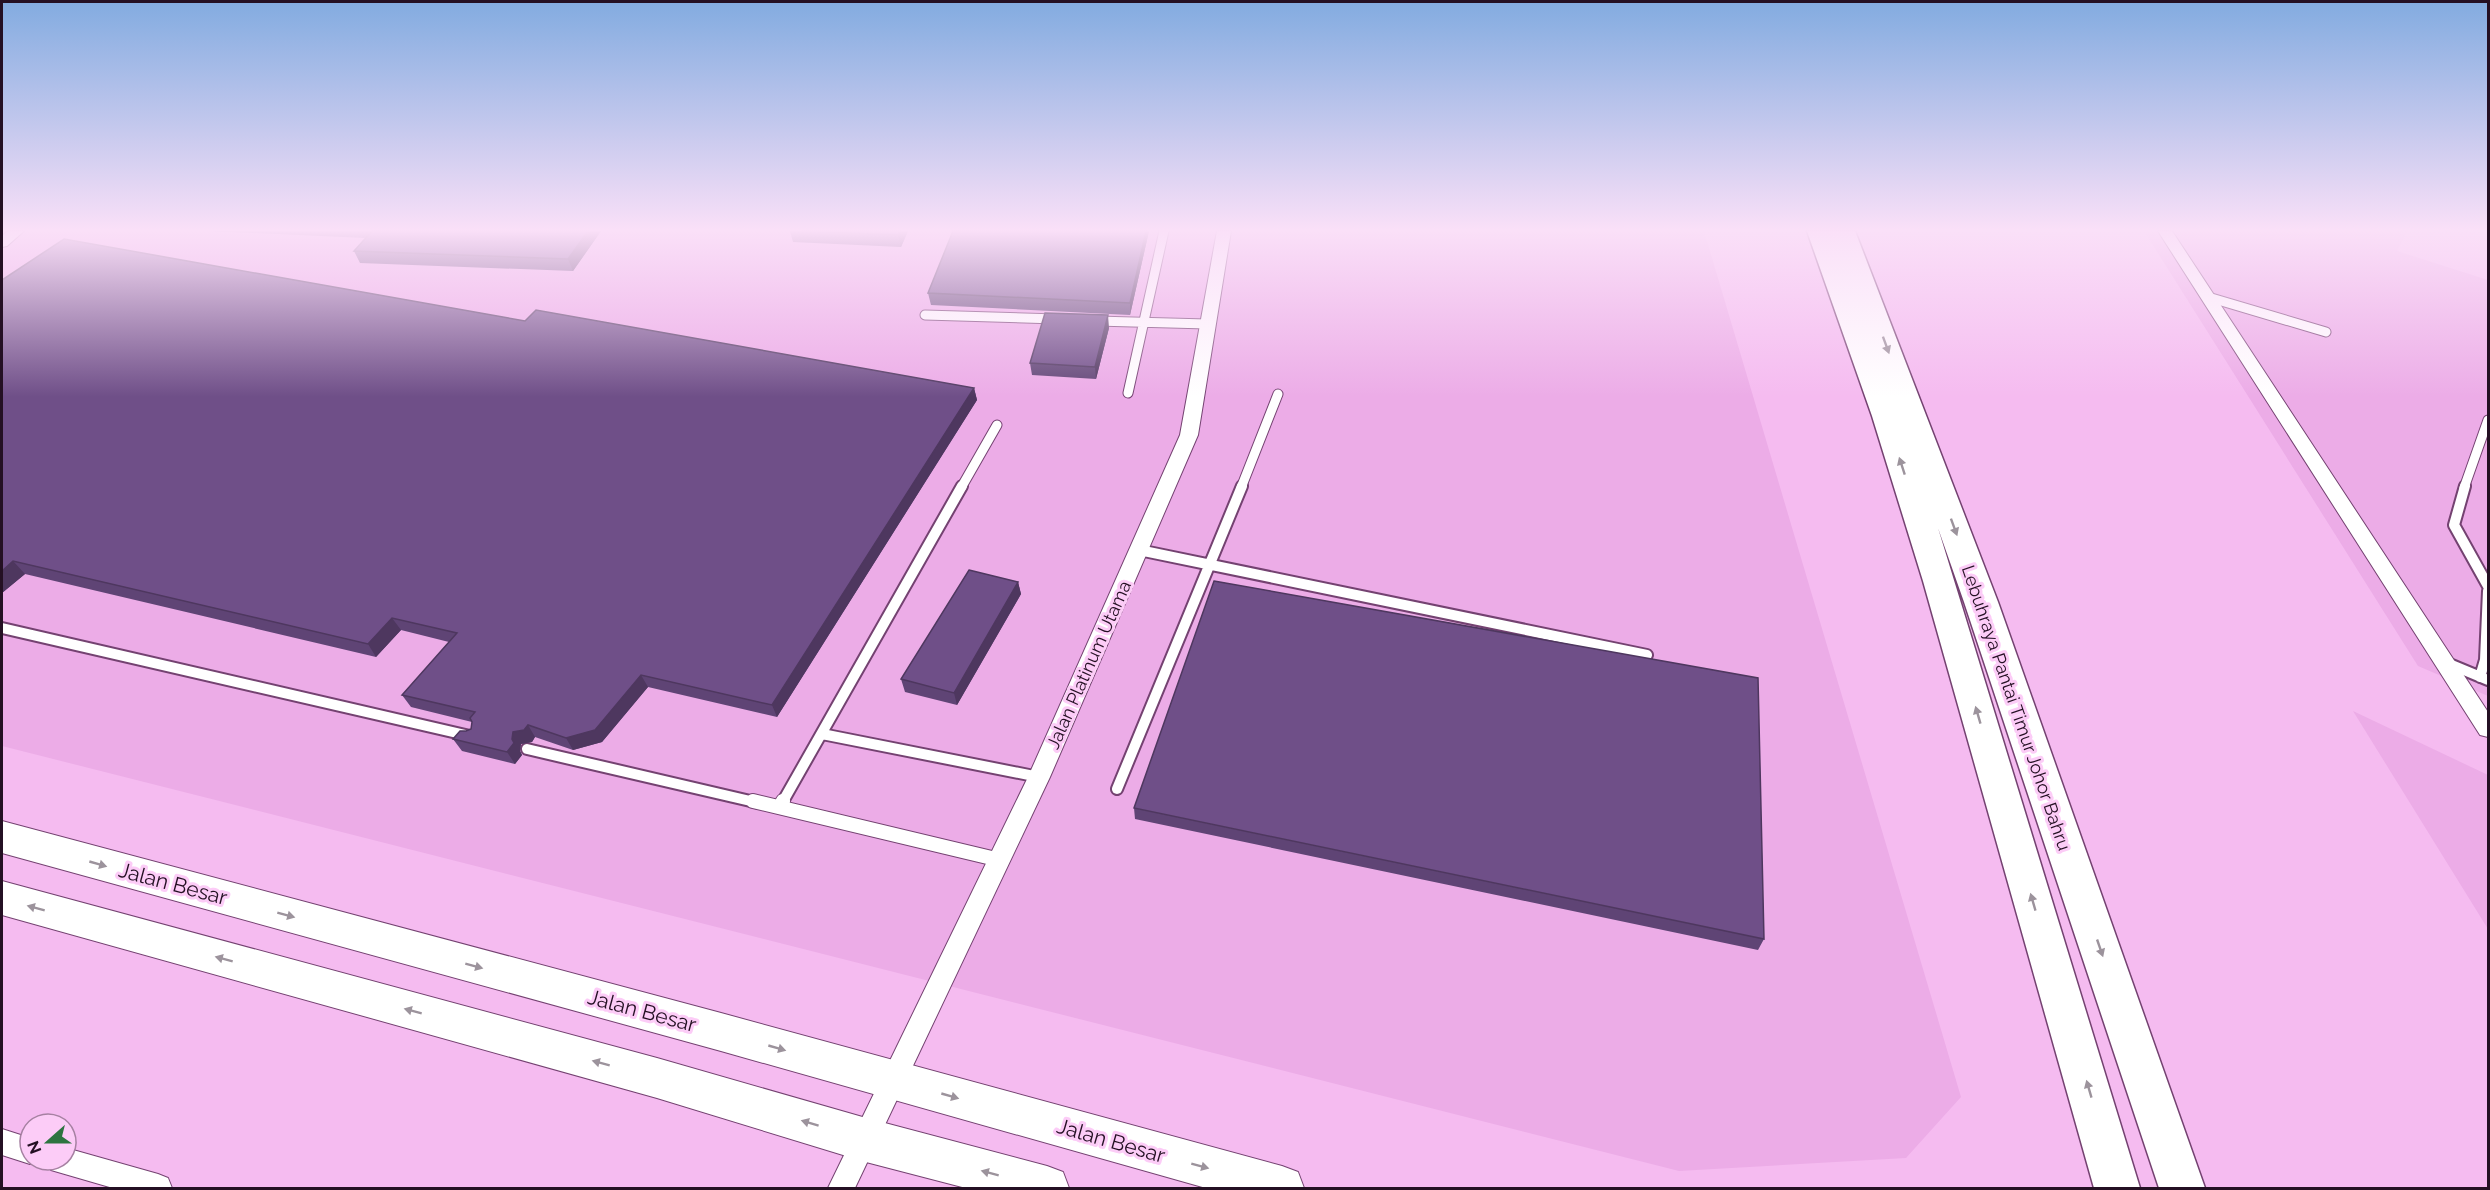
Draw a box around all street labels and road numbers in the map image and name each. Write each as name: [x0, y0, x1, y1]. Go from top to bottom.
street label: Lebuhraya Pantai Timur Johor Bahru: [1958, 562, 2075, 853]
street label: Jalan Platinum Utama: [1042, 577, 1135, 752]
street label: Jalan Besar: [116, 857, 231, 910]
street label: Jalan Besar: [585, 984, 700, 1037]
street label: Jalan Besar: [1054, 1113, 1169, 1168]

